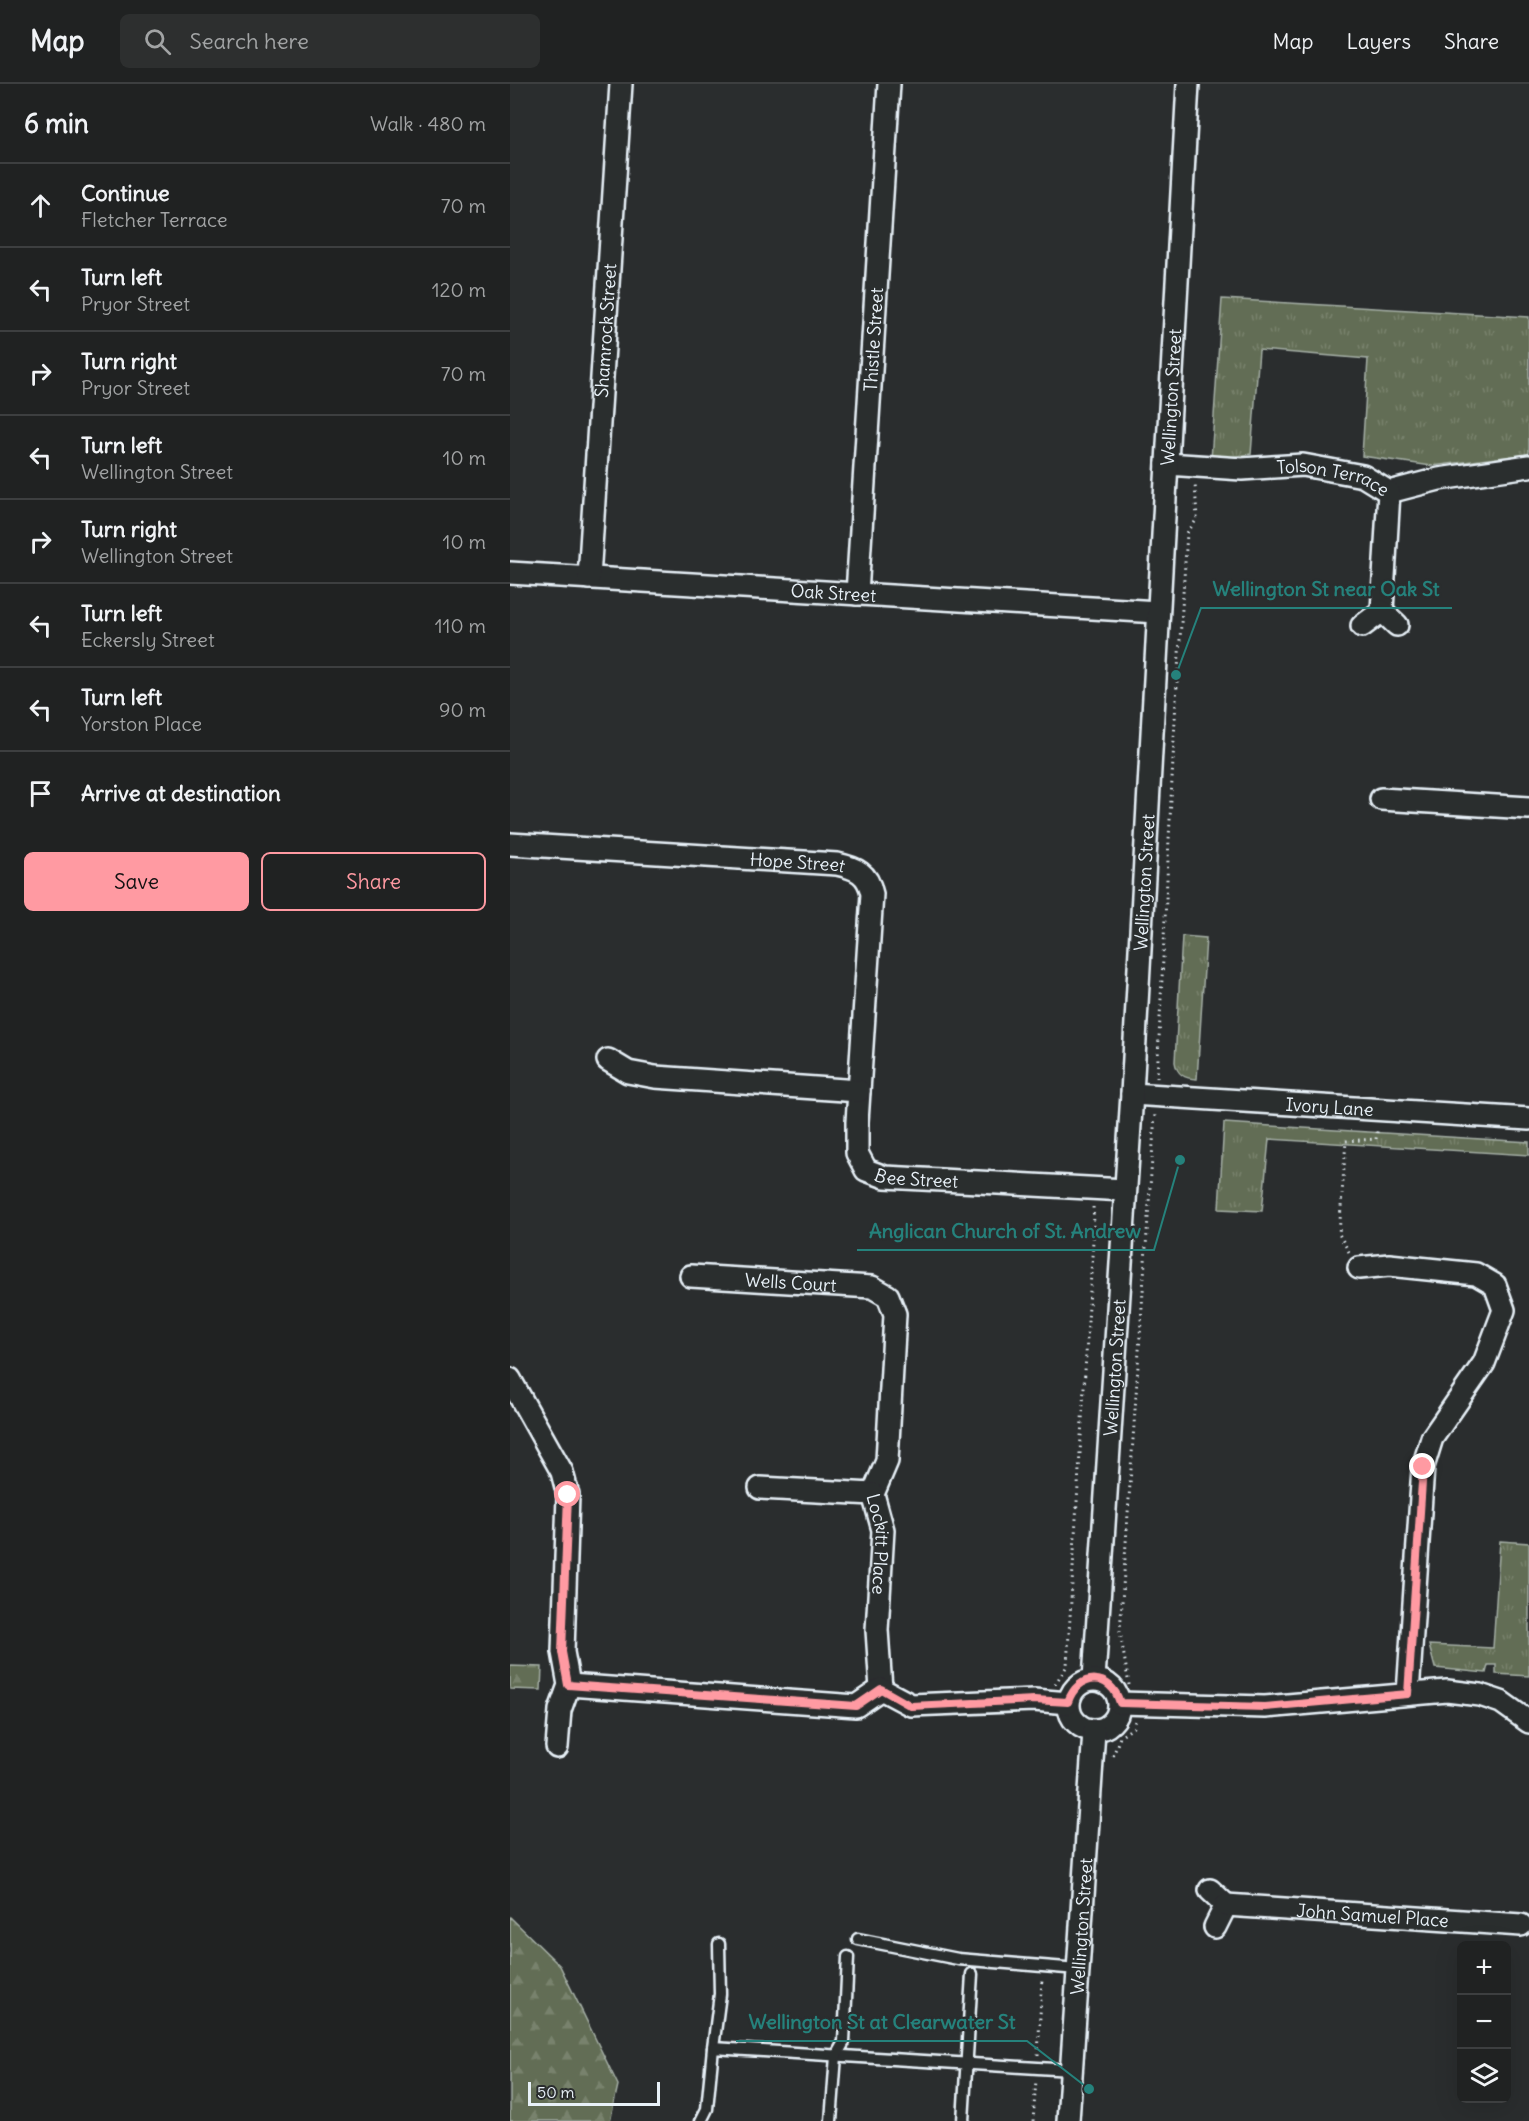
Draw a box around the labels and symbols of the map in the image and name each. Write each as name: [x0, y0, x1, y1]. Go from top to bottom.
street label: Shamrock Street: [589, 263, 621, 398]
street label: Thistle Street: [858, 287, 888, 392]
street label: Wellington Street: [1155, 328, 1186, 466]
street label: Tolson Terrace: [1276, 453, 1394, 501]
callout: Wellington St near Oak St: [1201, 570, 1452, 608]
text: Wellington St near Oak St: [1212, 576, 1440, 601]
street label: Oak Street: [790, 578, 877, 607]
street label: Wellington Street: [1128, 814, 1159, 952]
street label: Hope Street: [749, 847, 848, 877]
street label: Ivory Lane: [1285, 1092, 1374, 1121]
street label: Bee Street: [871, 1163, 959, 1192]
callout: Anglican Church of St. Andrew: [857, 1212, 1154, 1250]
text: Anglican Church of St. Andrew: [869, 1218, 1141, 1243]
street label: Wells Court: [744, 1268, 837, 1296]
street label: Wellington Street: [1098, 1299, 1130, 1437]
route end: [1409, 1453, 1435, 1479]
route start: [554, 1481, 580, 1507]
street label: Lockitt Place: [862, 1491, 894, 1595]
street label: Wellington Street: [1065, 1857, 1097, 1996]
street label: John Samuel Place: [1296, 1898, 1450, 1932]
callout: Wellington St at Clearwater St: [736, 2003, 1027, 2041]
text: Wellington St at Clearwater St: [749, 2009, 1016, 2034]
scale bar: [528, 2079, 660, 2106]

